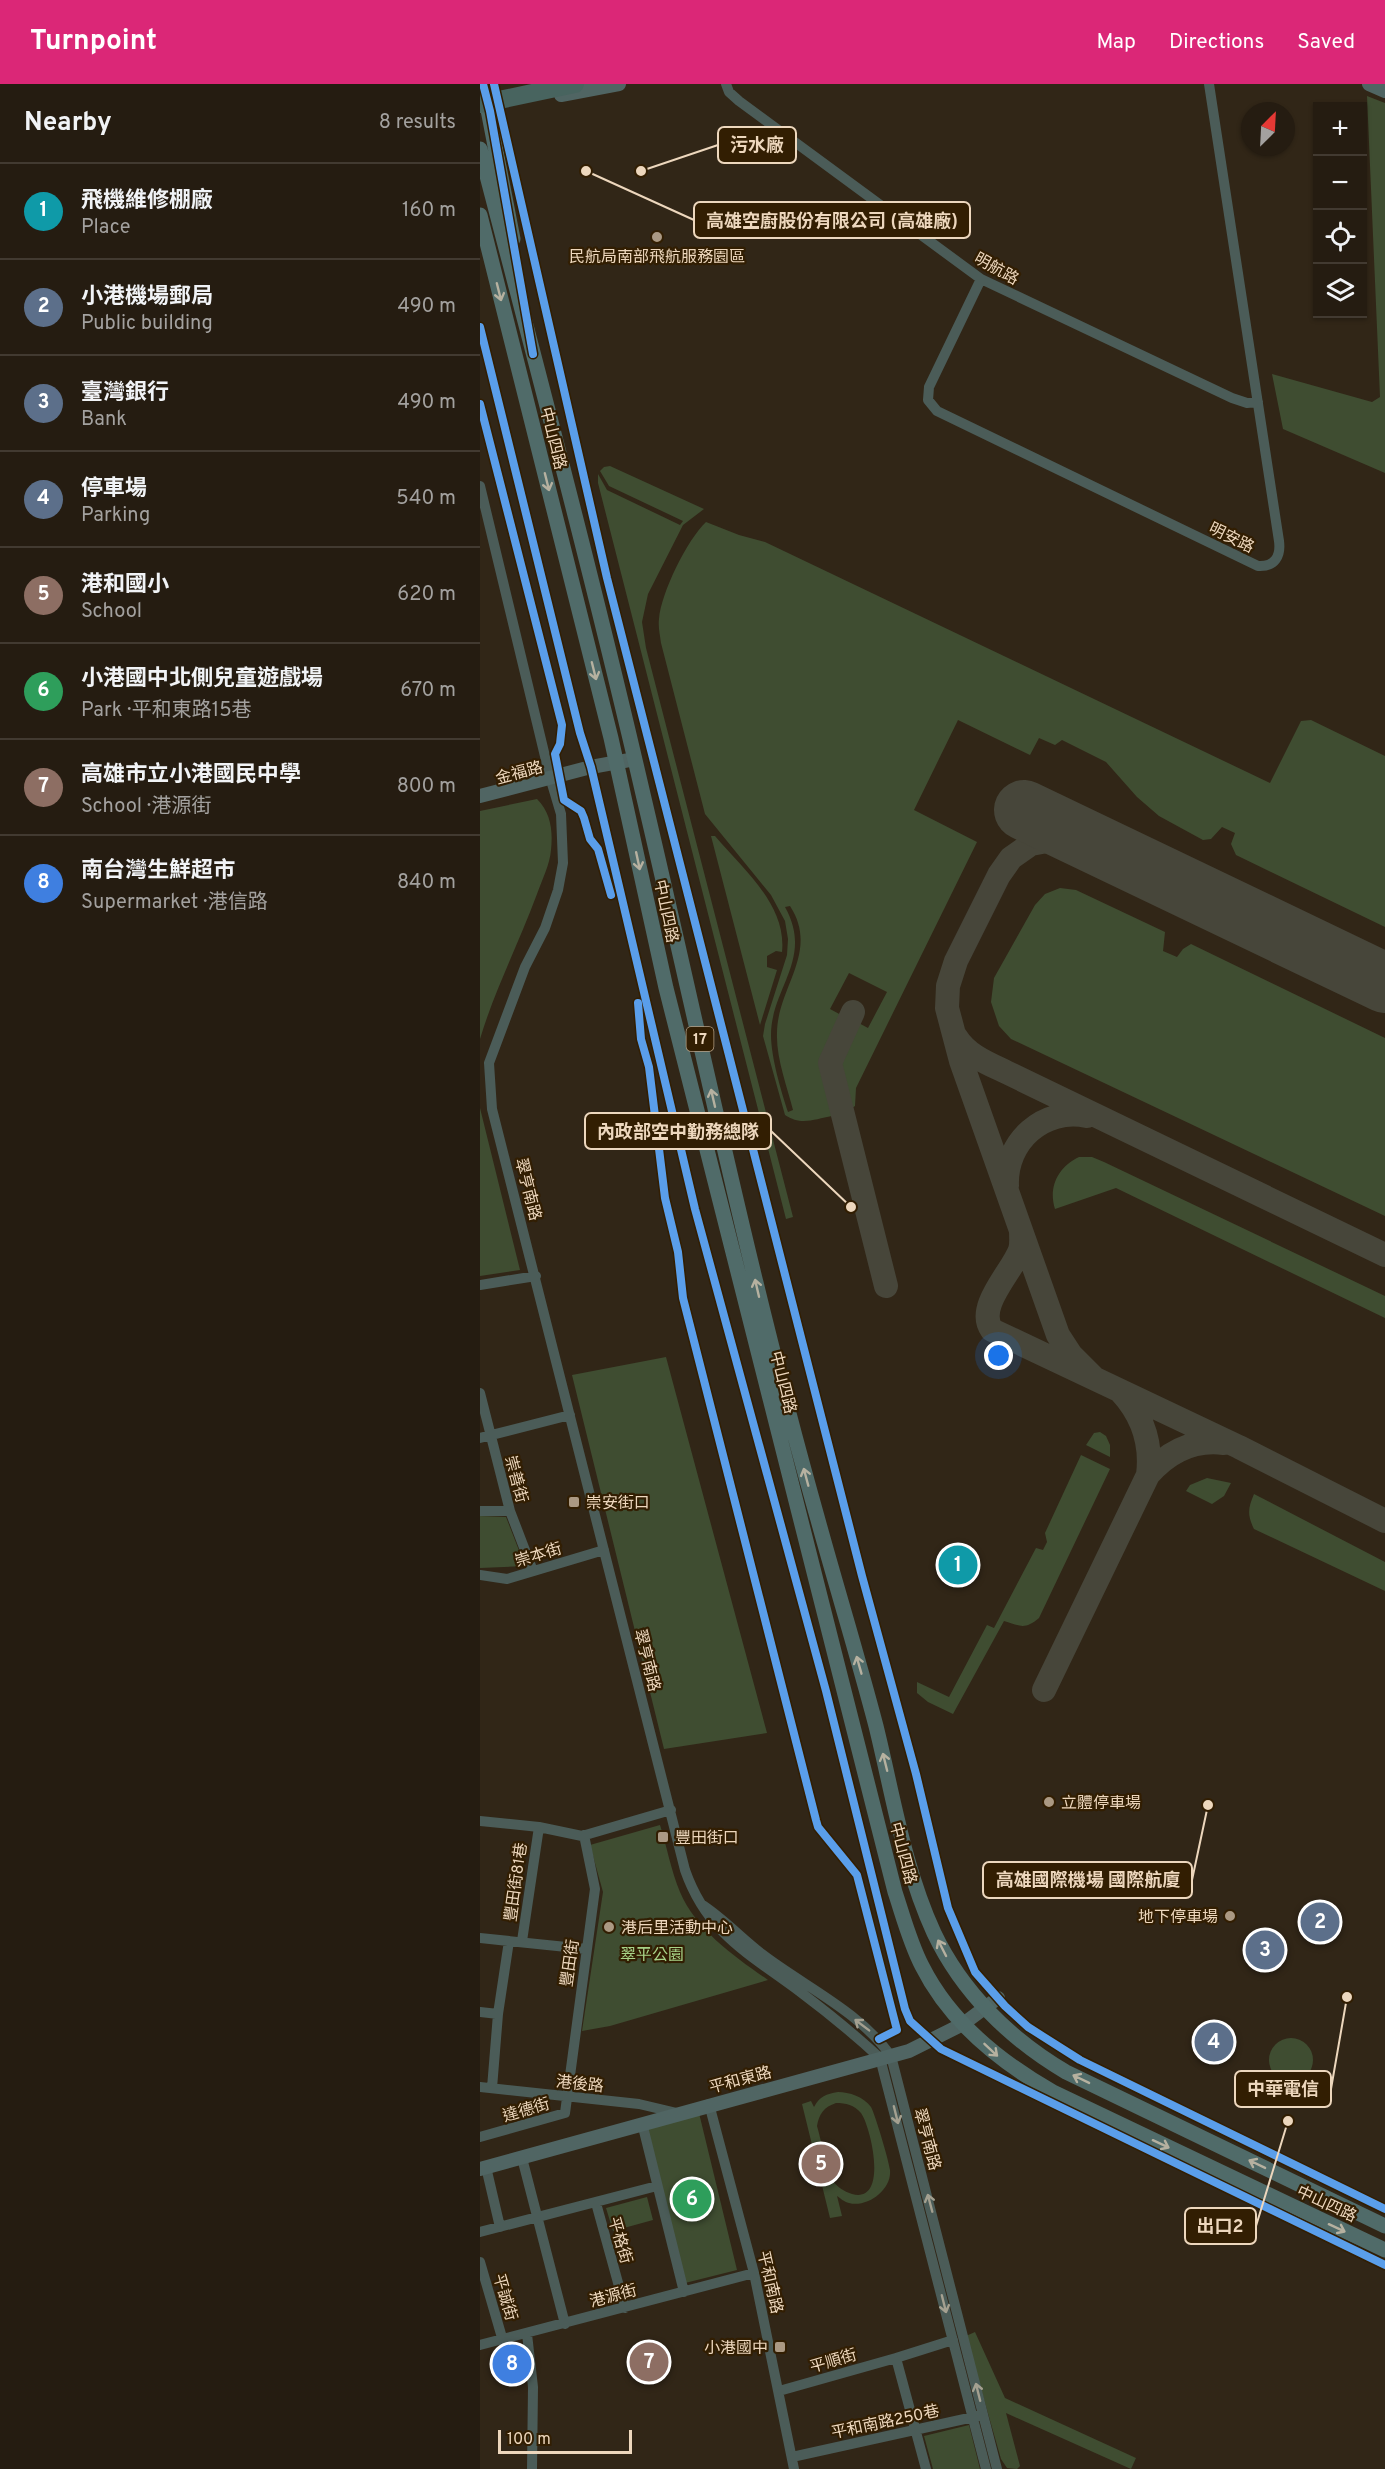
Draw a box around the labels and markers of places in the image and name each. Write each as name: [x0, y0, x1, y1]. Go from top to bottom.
callout: 污水廠: [718, 127, 796, 163]
callout: 高雄空廚股份有限公司 (高雄廠): [694, 202, 970, 238]
marker: 民航局南部飛航服務園區: [650, 230, 664, 244]
place label: 民航局南部飛航服務園區: [569, 248, 745, 268]
callout: 內政部空中勤務總隊: [585, 1113, 771, 1149]
place label: 崇安街口: [586, 1494, 650, 1514]
marker: 崇安街口: [567, 1495, 581, 1509]
pin: 1: [938, 1542, 978, 1588]
place label: 立體停車場: [1061, 1794, 1141, 1814]
marker: 立體停車場: [1042, 1795, 1056, 1809]
place label: 豐田街口: [675, 1829, 739, 1849]
marker: 豐田街口: [656, 1830, 670, 1844]
callout: 高雄國際機場 國際航廈: [983, 1862, 1192, 1898]
pin: 2: [1300, 1900, 1340, 1944]
place label: 地下停車場: [1138, 1908, 1218, 1928]
marker: 地下停車場: [1223, 1909, 1237, 1923]
place label: 港后里活動中心: [621, 1919, 733, 1939]
marker: 港后里活動中心: [602, 1920, 616, 1934]
pin: 3: [1246, 1928, 1284, 1972]
pin: 4: [1194, 2020, 1234, 2064]
callout: 中華電信: [1235, 2071, 1331, 2107]
pin: 5: [802, 2142, 840, 2186]
pin: 6: [672, 2176, 712, 2222]
callout: 出口2: [1185, 2208, 1256, 2244]
place label: 小港國中: [704, 2339, 768, 2359]
pin: 7: [630, 2340, 668, 2384]
marker: 小港國中: [773, 2340, 787, 2354]
pin: 8: [492, 2342, 531, 2386]

